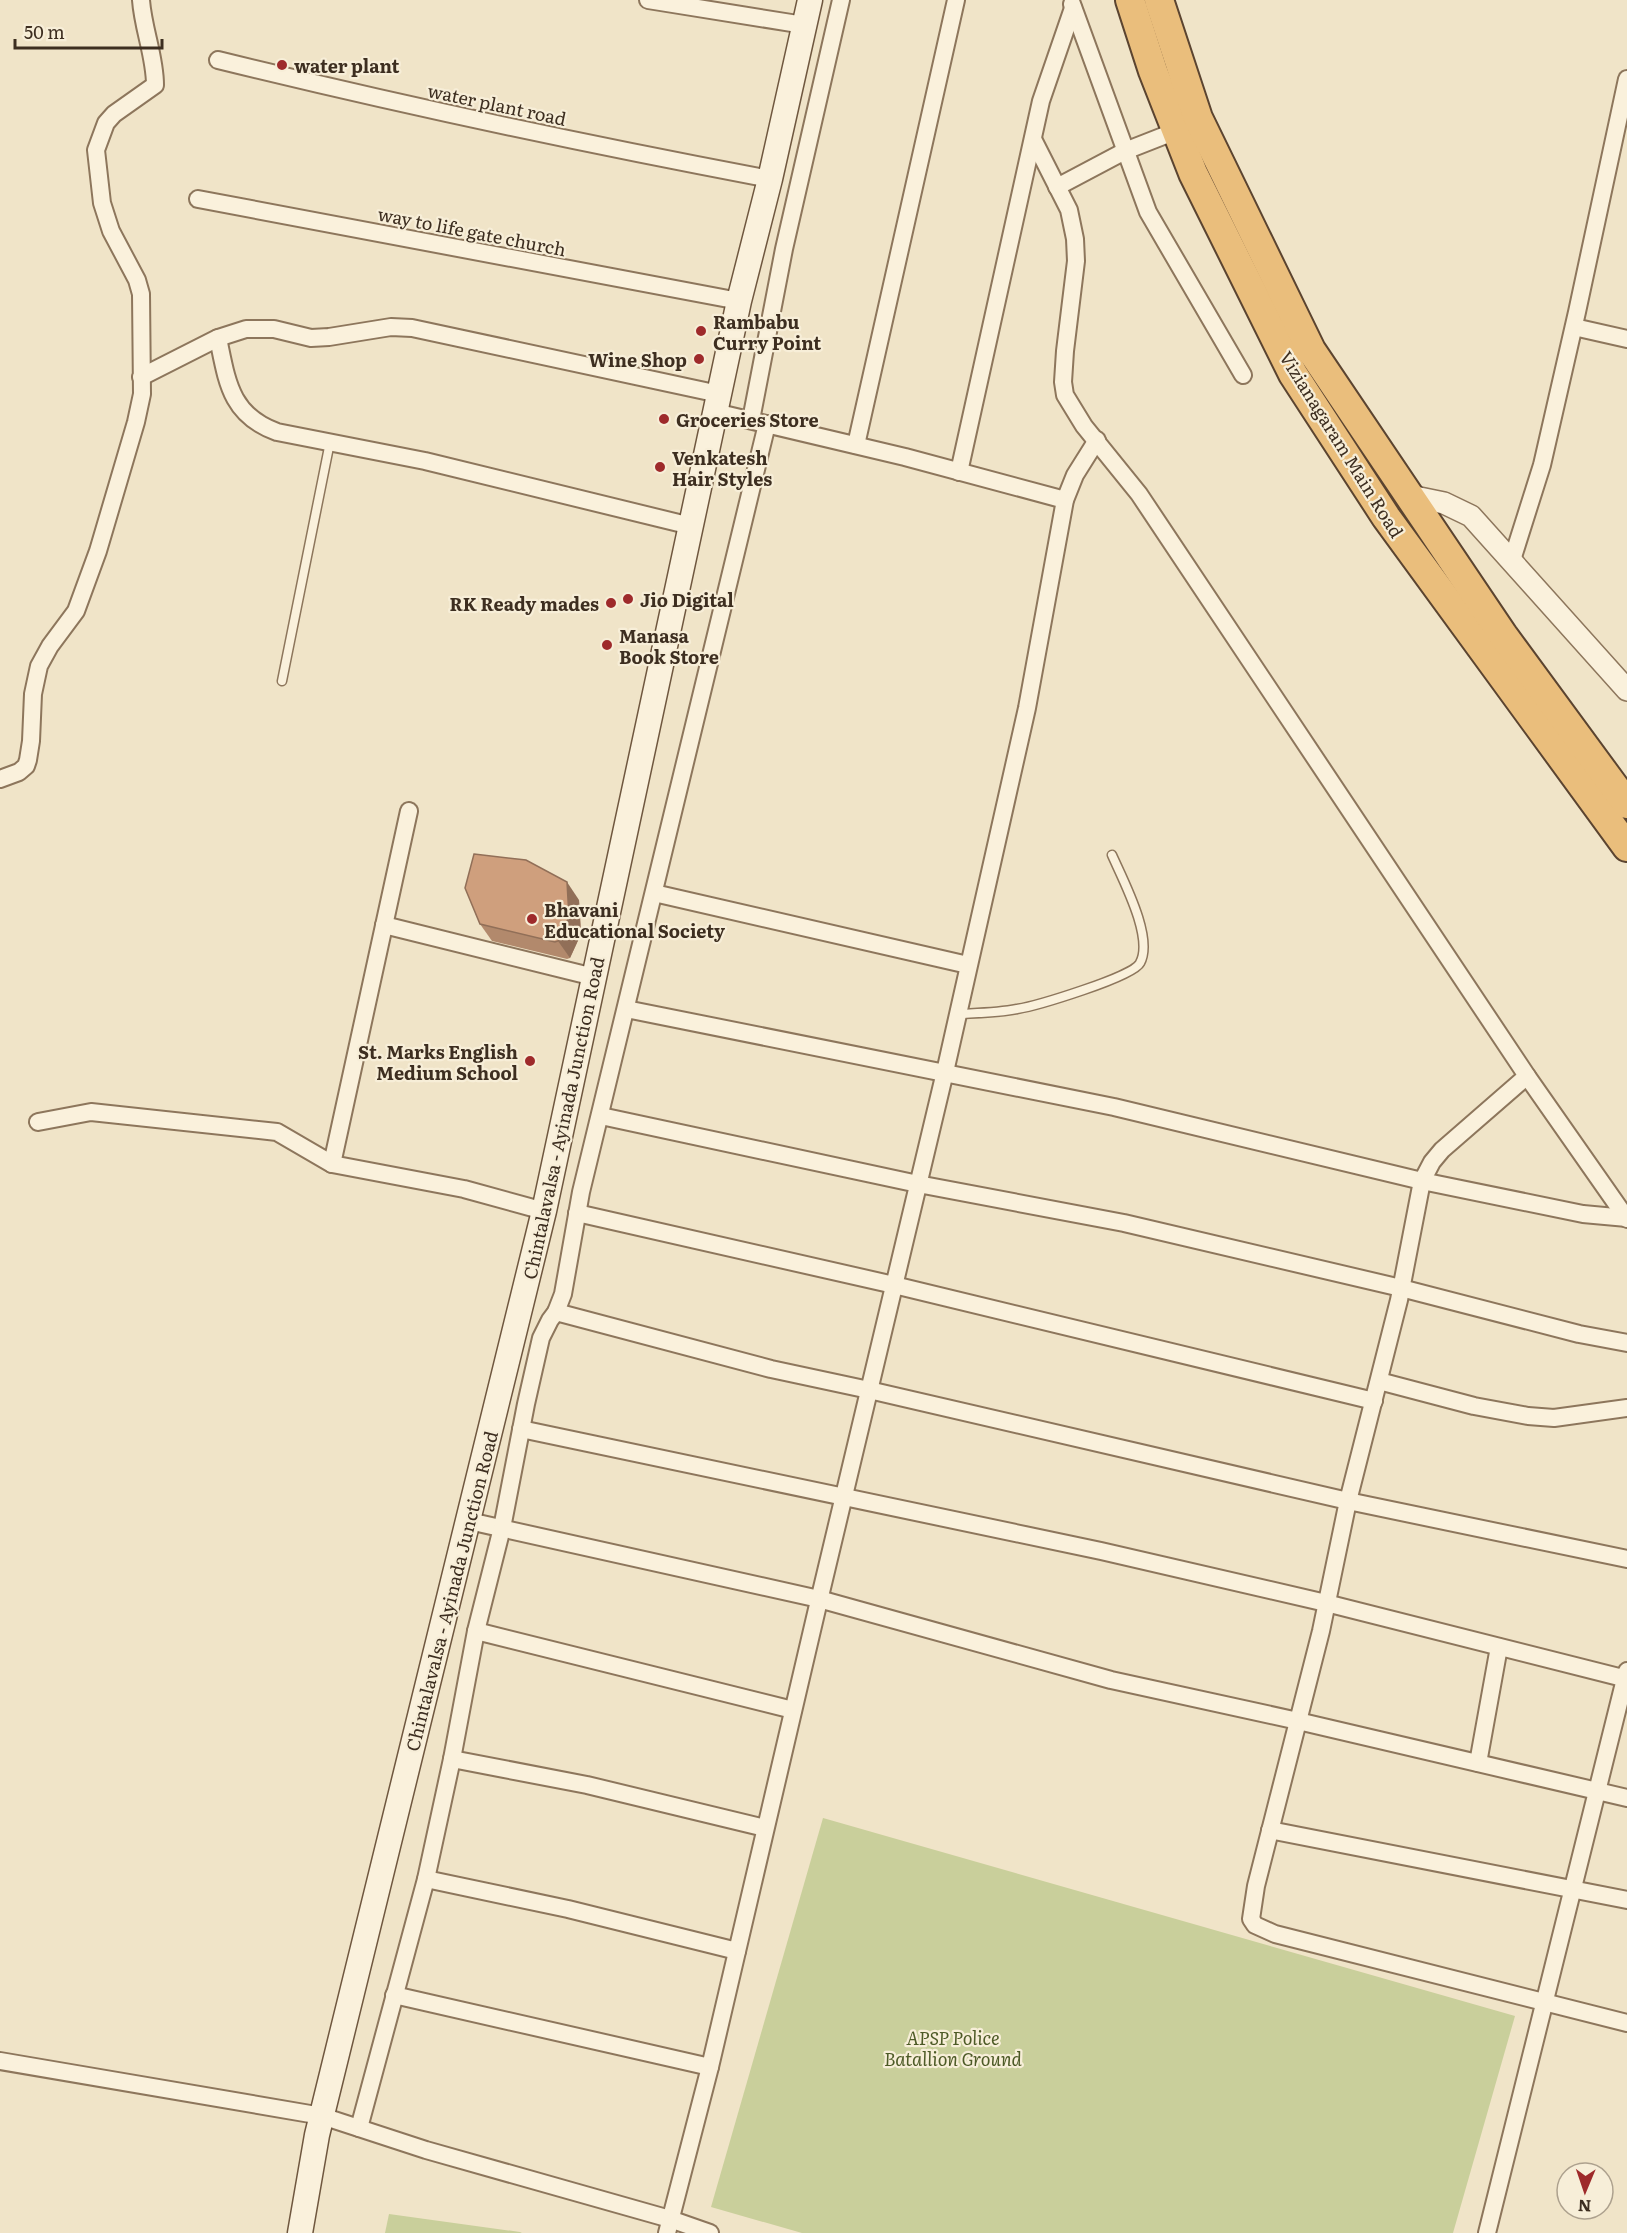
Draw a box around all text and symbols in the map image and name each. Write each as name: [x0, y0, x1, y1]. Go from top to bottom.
scale bar: [15, 12, 162, 50]
text: 50 m: [24, 18, 65, 45]
place label: water plant: [294, 52, 399, 79]
marker: water plant: [275, 58, 289, 72]
street label: water plant road: [425, 76, 569, 132]
street label: way to life gate church: [376, 200, 568, 262]
place label: Rambabu Curry Point: [713, 308, 821, 356]
marker: Rambabu Curry Point: [694, 324, 708, 338]
street label: Vizianagaram Main Road: [1273, 345, 1411, 543]
place label: Wine Shop: [588, 346, 687, 373]
marker: Wine Shop: [692, 352, 706, 366]
place label: Groceries Store: [676, 406, 819, 433]
marker: Groceries Store: [657, 412, 671, 426]
place label: Venkatesh Hair Styles: [672, 444, 772, 492]
marker: Venkatesh Hair Styles: [653, 460, 667, 474]
place label: Jio Digital: [640, 586, 734, 613]
place label: RK Ready mades: [449, 590, 599, 617]
marker: Jio Digital: [621, 592, 635, 606]
marker: RK Ready mades: [604, 596, 618, 610]
place label: Manasa Book Store: [619, 622, 719, 670]
marker: Manasa Book Store: [600, 638, 614, 652]
place label: Bhavani Educational Society: [544, 896, 725, 944]
marker: Bhavani Educational Society: [525, 912, 539, 926]
street label: Chintalavalsa - Ayinada Junction Road: [516, 954, 610, 1282]
place label: St. Marks English Medium School: [358, 1038, 518, 1086]
marker: St. Marks English Medium School: [523, 1054, 537, 1068]
street label: Chintalavalsa - Ayinada Junction Road: [398, 1428, 504, 1754]
park label: APSP Police Batallion Ground: [884, 2024, 1023, 2072]
north arrow: [1555, 2161, 1615, 2221]
text: N: [1577, 2195, 1592, 2219]

